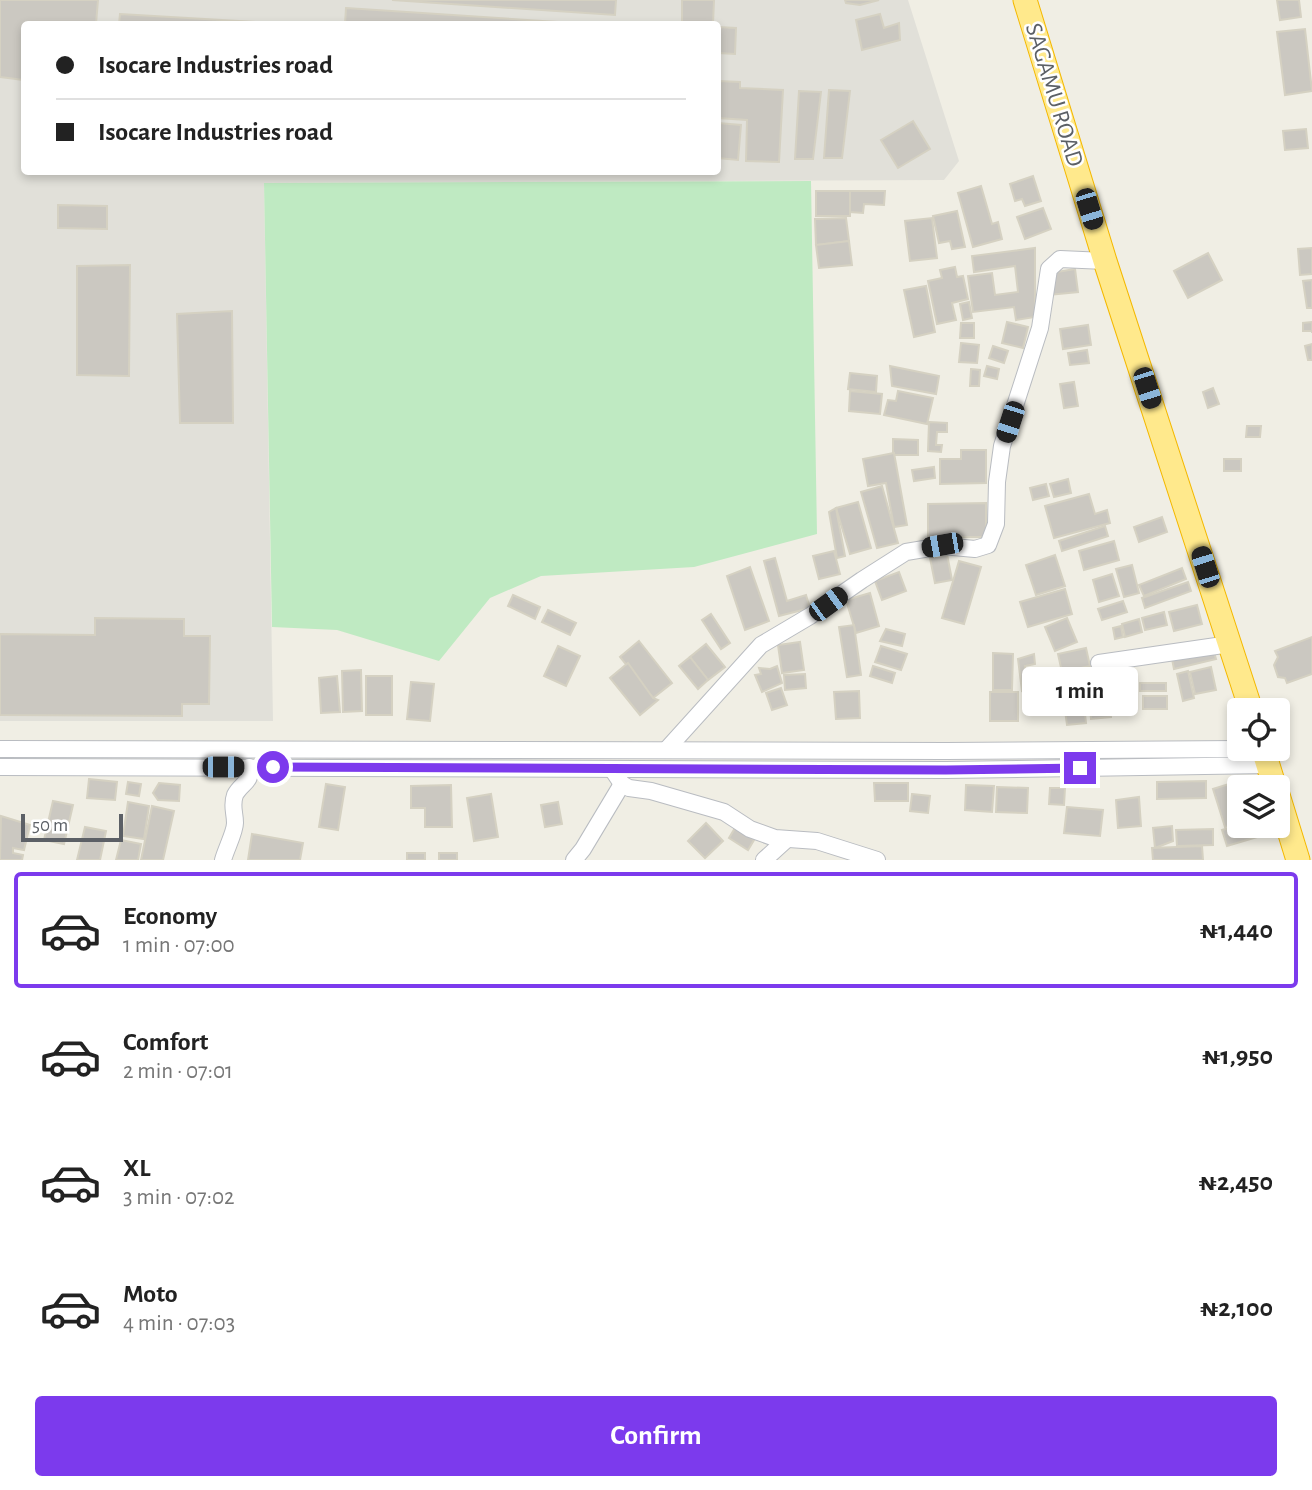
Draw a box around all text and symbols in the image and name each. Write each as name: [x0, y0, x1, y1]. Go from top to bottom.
street label: SAGAMU ROAD: [1021, 21, 1087, 169]
text: Isocare Industries road: [98, 52, 333, 78]
text: Isocare Industries road: [98, 119, 333, 145]
car: [1073, 186, 1106, 232]
car: [1131, 365, 1164, 411]
car: [994, 399, 1027, 445]
car: [920, 531, 965, 559]
car: [1189, 544, 1222, 590]
car: [805, 583, 852, 625]
callout: 1 min: [1022, 666, 1138, 716]
text: 1 min: [1056, 680, 1104, 703]
map controls: [1227, 698, 1290, 838]
button: locate: [1227, 698, 1290, 761]
route start: [257, 751, 289, 783]
route end: [1064, 752, 1096, 784]
car: [203, 757, 245, 778]
button: layers: [1227, 775, 1290, 838]
scale bar: [21, 811, 122, 843]
text: 50 m: [32, 816, 68, 835]
icon: car: [39, 899, 102, 962]
text: Economy: [123, 903, 217, 929]
text: ₦1,440: [1200, 917, 1273, 943]
text: 1 min · 07:00: [123, 934, 235, 957]
icon: car: [39, 1025, 102, 1088]
text: Comfort: [123, 1029, 208, 1055]
text: ₦1,950: [1202, 1043, 1273, 1069]
text: 2 min · 07:01: [123, 1060, 233, 1083]
icon: car: [39, 1151, 102, 1214]
text: XL: [123, 1155, 150, 1181]
text: ₦2,450: [1199, 1169, 1273, 1195]
text: 3 min · 07:02: [123, 1186, 235, 1209]
icon: car: [39, 1277, 102, 1340]
text: Moto: [123, 1281, 178, 1307]
text: ₦2,100: [1200, 1295, 1273, 1321]
text: 4 min · 07:03: [123, 1312, 235, 1335]
button: Confirm: [35, 1396, 1277, 1476]

